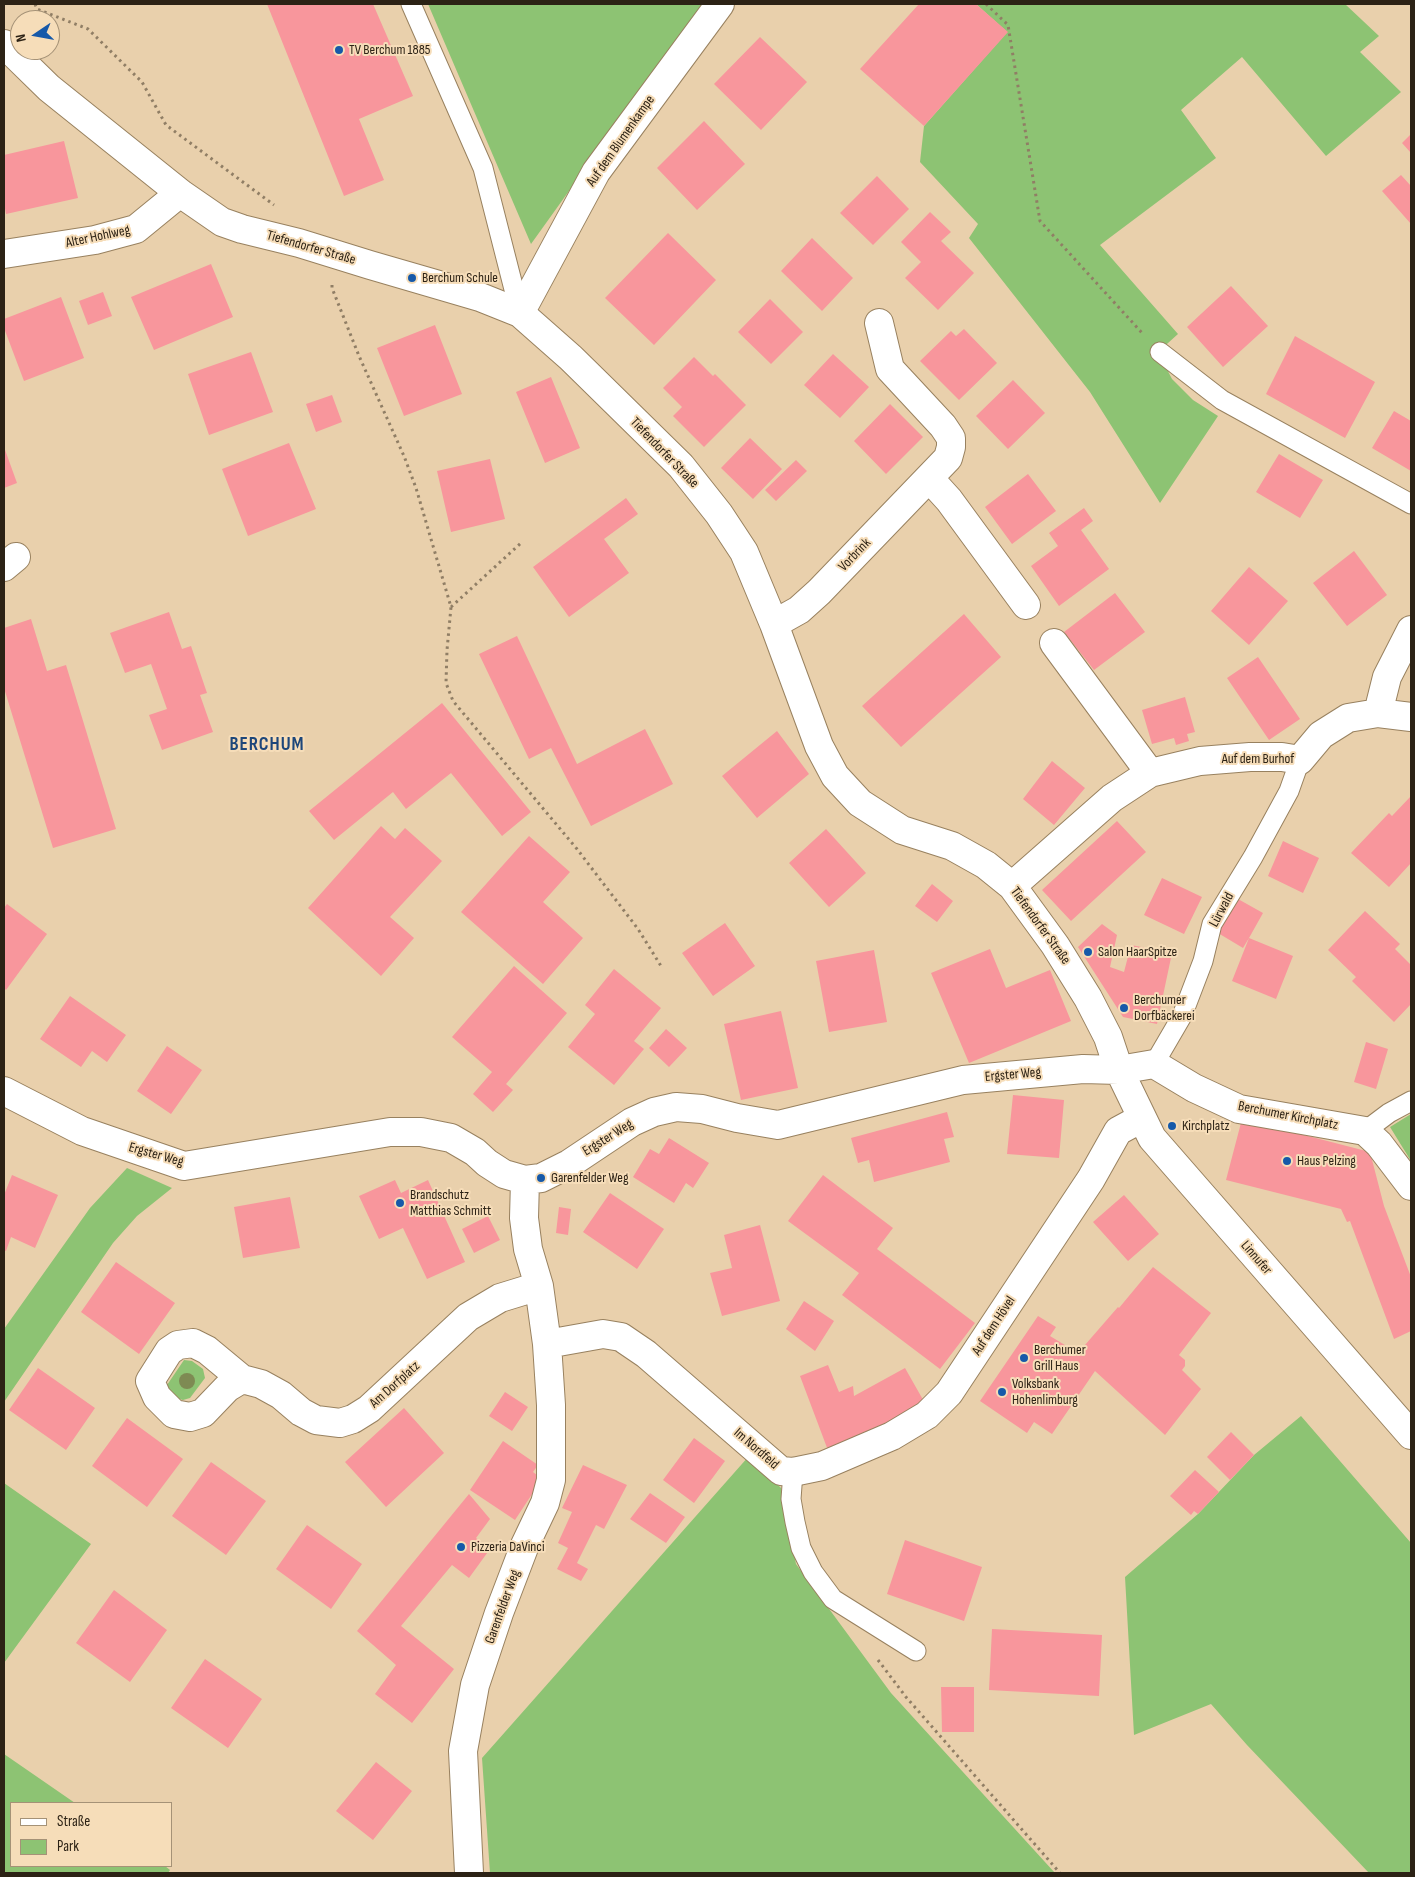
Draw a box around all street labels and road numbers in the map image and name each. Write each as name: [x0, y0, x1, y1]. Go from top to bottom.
street label: Auf dem Blumenkampe: [583, 92, 659, 190]
street label: Alter Hohlweg: [64, 222, 132, 252]
street label: Tiefendorfer Straße: [265, 227, 357, 269]
street label: Tiefendorfer Straße: [626, 414, 702, 492]
street label: Vorbrink: [835, 535, 875, 575]
street label: Auf dem Burhof: [1222, 751, 1294, 767]
street label: Tiefendorfer Straße: [1006, 884, 1074, 968]
street label: Lürwald: [1206, 890, 1238, 930]
street label: Ergster Weg: [984, 1064, 1042, 1086]
street label: Berchumer Kirchplatz: [1237, 1098, 1339, 1134]
street label: Ergster Weg: [580, 1116, 636, 1160]
street label: Ergster Weg: [127, 1139, 185, 1171]
street label: Linnufer: [1237, 1238, 1275, 1278]
street label: Auf dem Hövel: [969, 1293, 1019, 1359]
street label: Am Dorfplatz: [366, 1358, 424, 1412]
street label: Im Nordfeld: [730, 1425, 782, 1473]
street label: Garenfelder Weg: [482, 1568, 524, 1646]

